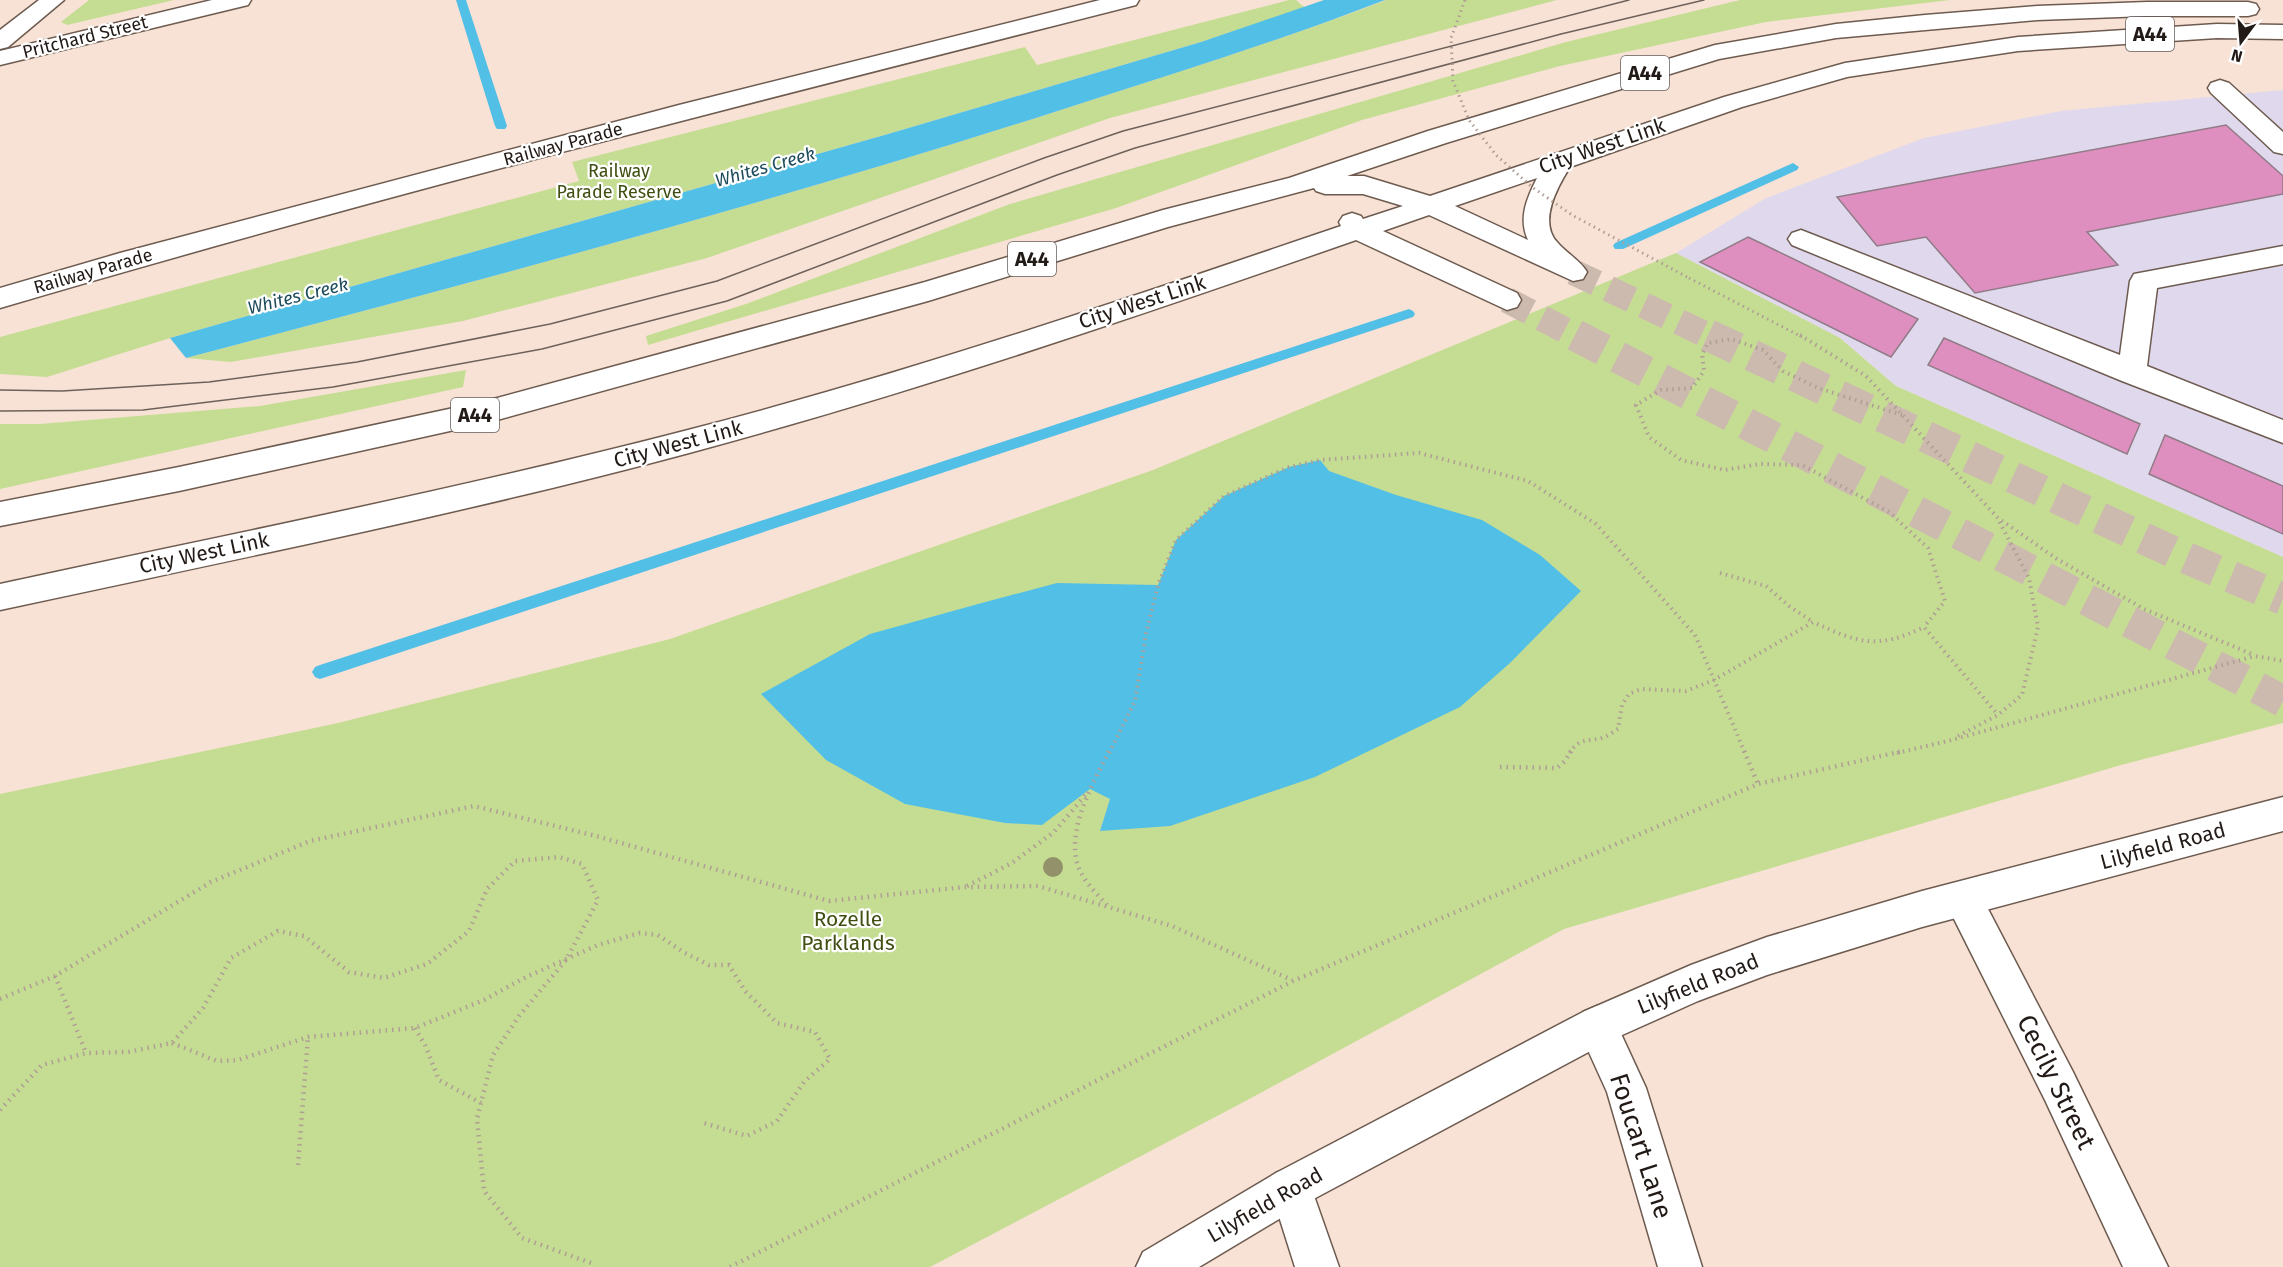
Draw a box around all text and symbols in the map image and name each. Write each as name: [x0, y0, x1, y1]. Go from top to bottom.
street label: Pritchard Street: [20, 11, 150, 63]
north arrow: [2211, 12, 2271, 72]
road number: A44: [2126, 17, 2174, 51]
text: N: [2229, 45, 2245, 67]
road number: A44: [1621, 56, 1669, 90]
street label: City West Link: [1535, 112, 1669, 180]
street label: Railway Parade: [501, 118, 625, 170]
water label: Whites Creek: [713, 142, 818, 192]
park label: Railway Parade Reserve: [557, 160, 681, 203]
road number: A44: [1008, 242, 1056, 276]
street label: Railway Parade: [31, 244, 155, 298]
street label: City West Link: [1075, 269, 1209, 335]
water label: Whites Creek: [245, 273, 351, 319]
road number: A44: [451, 398, 499, 432]
street label: City West Link: [611, 414, 745, 474]
street label: City West Link: [137, 527, 272, 579]
street label: Lilyfield Road: [2097, 817, 2229, 875]
park label: Rozelle Parklands: [801, 906, 895, 956]
street label: Lilyfield Road: [1633, 948, 1763, 1020]
street label: Cecily Street: [2010, 1010, 2102, 1155]
street label: Foucart Lane: [1603, 1069, 1679, 1223]
street label: Lilyfield Road: [1203, 1162, 1327, 1248]

